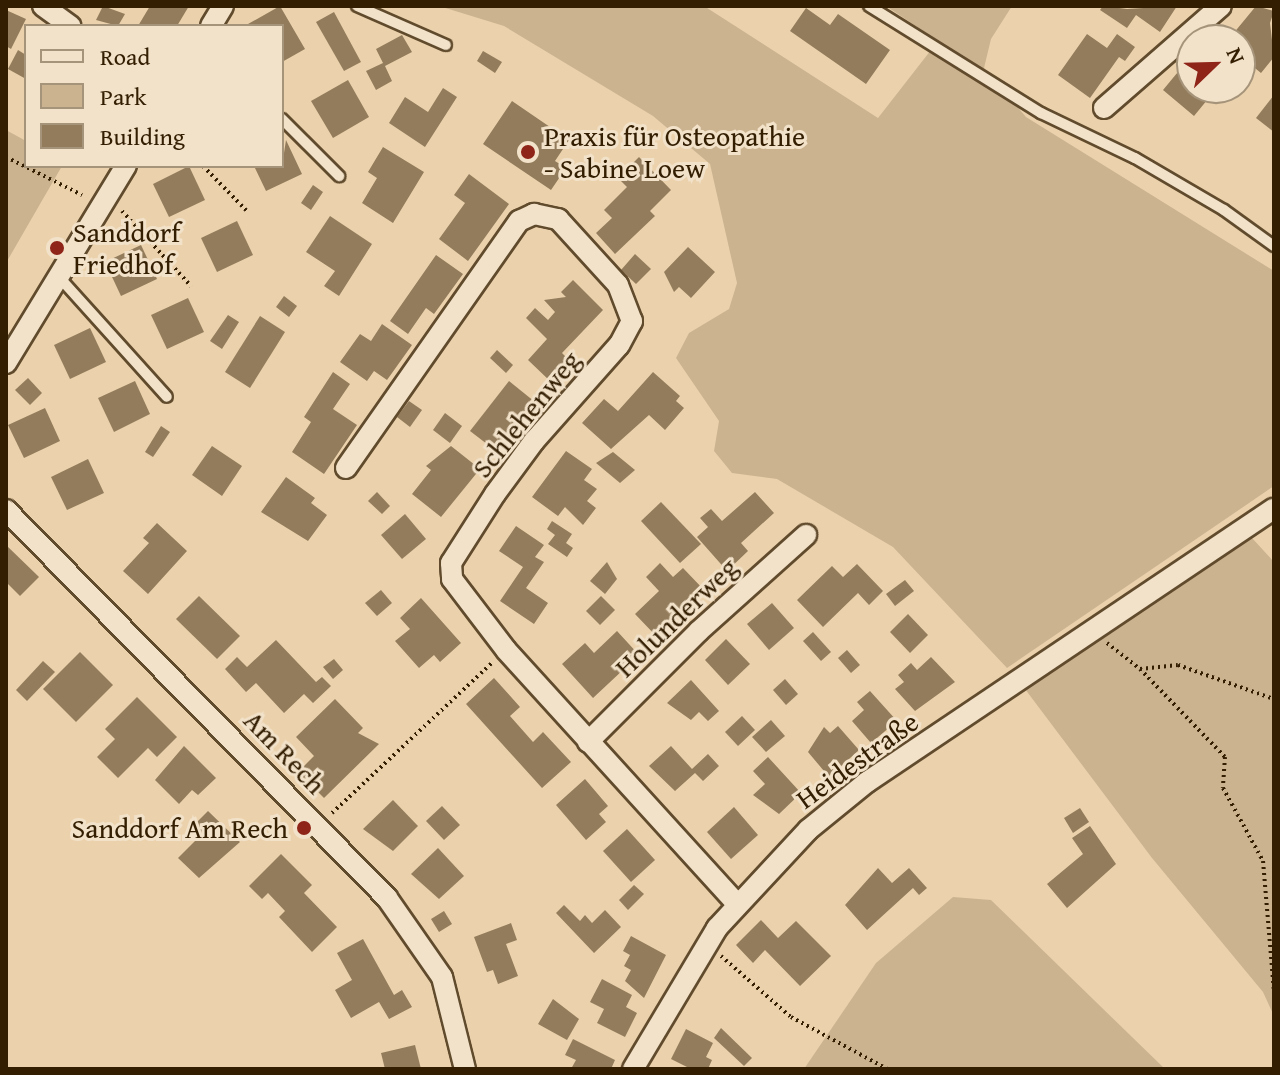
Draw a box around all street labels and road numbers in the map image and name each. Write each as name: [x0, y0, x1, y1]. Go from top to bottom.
street label: Schlehenweg: [465, 344, 587, 484]
street label: Holunderweg: [608, 550, 744, 684]
street label: Am Rech: [237, 703, 333, 801]
street label: Heidestraße: [789, 704, 925, 816]

